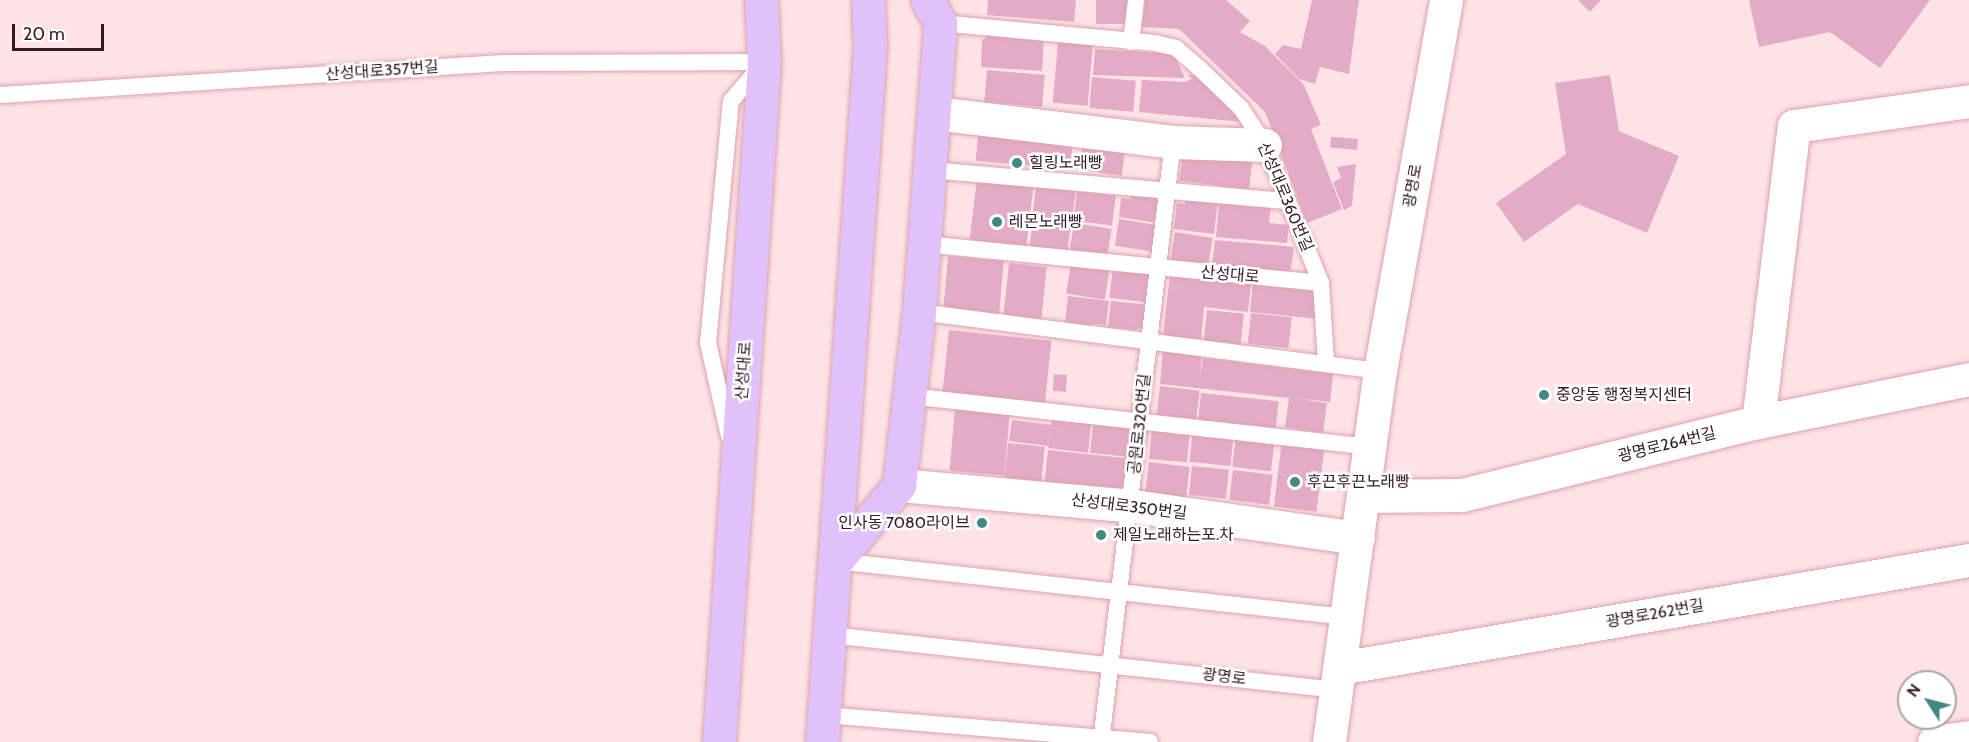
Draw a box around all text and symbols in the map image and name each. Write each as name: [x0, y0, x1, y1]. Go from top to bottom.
scale bar: [15, 12, 106, 50]
text: 20 m: [23, 23, 65, 45]
street label: 산성대로357번길: [325, 57, 439, 85]
street label: 산성대로360번길: [1253, 139, 1317, 255]
place label: 힐링노래빵: [1029, 153, 1103, 173]
marker: 힐링노래빵: [1010, 156, 1024, 170]
street label: 광명로: [1400, 163, 1426, 209]
place label: 레몬노래빵: [1009, 212, 1083, 232]
marker: 레몬노래빵: [990, 215, 1004, 229]
street label: 산성대로: [1200, 263, 1260, 287]
street label: 산성대로: [732, 341, 756, 401]
street label: 공원로320번길: [1125, 372, 1155, 476]
place label: 중앙동 행정복지센터: [1556, 385, 1692, 405]
marker: 중앙동 행정복지센터: [1537, 388, 1551, 402]
street label: 광명로264번길: [1616, 424, 1718, 466]
place label: 후끈후끈노래빵: [1307, 472, 1410, 492]
marker: 후끈후끈노래빵: [1288, 475, 1302, 489]
street label: 산성대로350번길: [1070, 490, 1188, 524]
place label: 인사동 7080라이브: [838, 513, 970, 533]
marker: 인사동 7080라이브: [975, 516, 989, 530]
place label: 제일노래하는포.차: [1113, 525, 1234, 545]
marker: 제일노래하는포.차: [1094, 528, 1108, 542]
street label: 광명로262번길: [1604, 596, 1706, 632]
street label: 광명로: [1201, 665, 1247, 689]
north arrow: [1897, 670, 1957, 730]
text: N: [1903, 680, 1925, 700]

